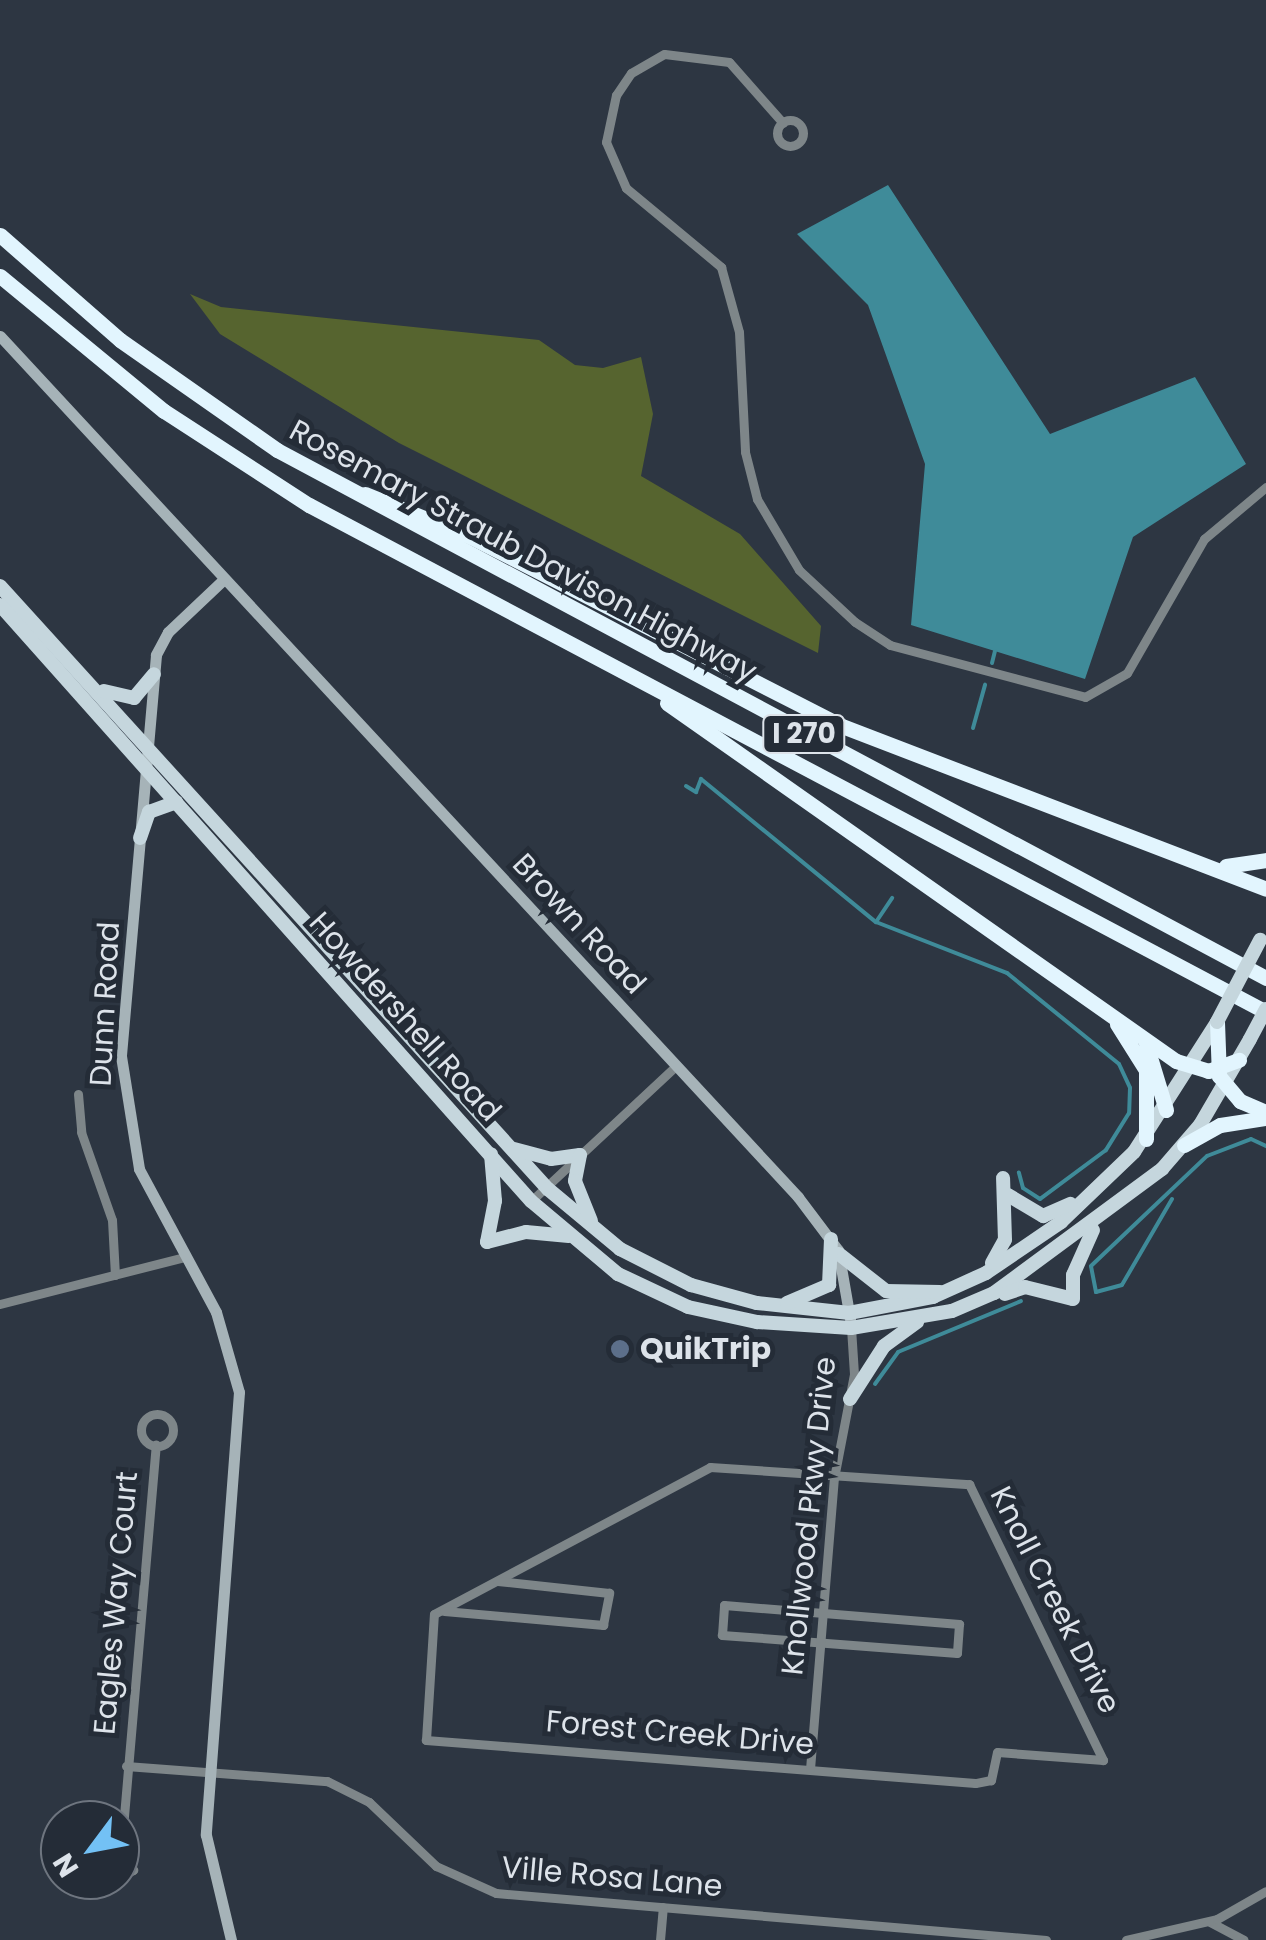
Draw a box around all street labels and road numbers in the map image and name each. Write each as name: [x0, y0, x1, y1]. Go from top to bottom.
street label: Rosemary Straub Davison Highway: [283, 412, 763, 690]
road number: I 270: [762, 711, 846, 757]
street label: Brown Road: [505, 846, 653, 1002]
street label: Howdershell Road: [302, 905, 508, 1129]
street label: Dunn Road: [83, 921, 127, 1087]
street label: Knollwood Pkwy Drive: [774, 1355, 844, 1677]
street label: Eagles Way Court: [87, 1470, 145, 1736]
street label: Knoll Creek Drive: [982, 1481, 1128, 1719]
street label: Forest Creek Drive: [544, 1703, 816, 1763]
street label: Ville Rosa Lane: [500, 1849, 724, 1905]

